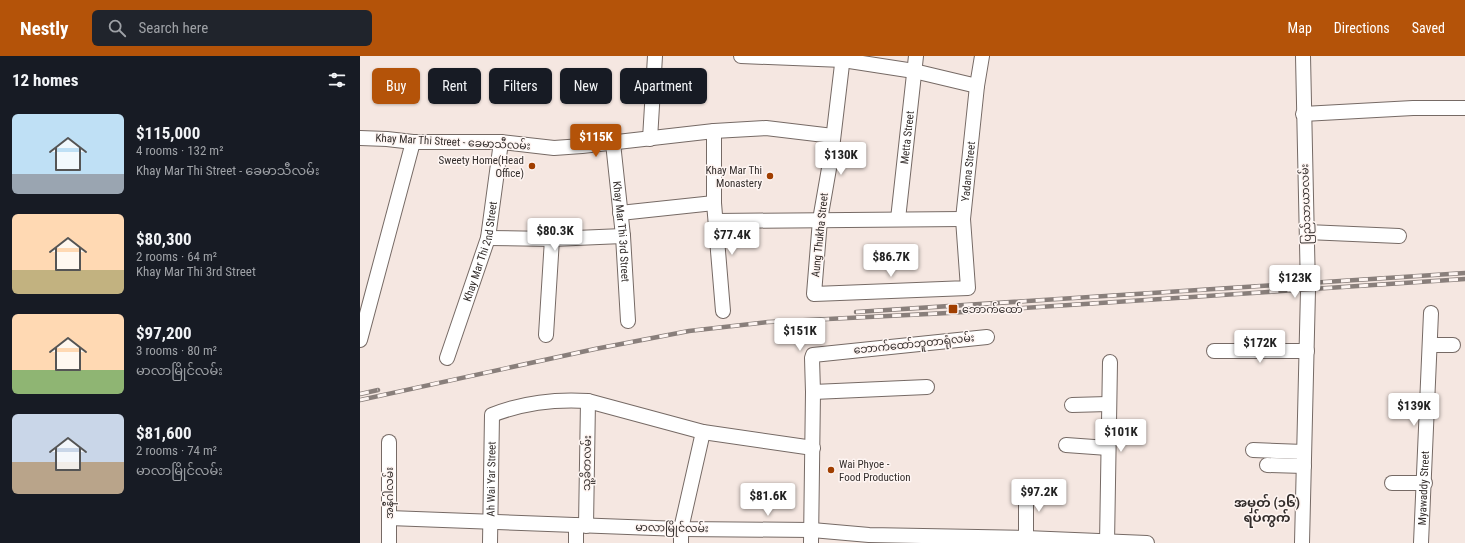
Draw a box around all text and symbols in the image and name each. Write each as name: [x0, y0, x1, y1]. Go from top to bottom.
search box: [92, 10, 372, 46]
text: Nestly: [20, 17, 68, 40]
icon: search: [106, 17, 128, 39]
text: Search here: [138, 19, 208, 37]
text: Map: [1288, 20, 1312, 36]
text: Directions: [1334, 20, 1390, 36]
text: Saved: [1412, 20, 1445, 36]
chip: Buy: [372, 68, 420, 104]
chip: Rent: [428, 68, 481, 104]
chip: Filters: [489, 68, 552, 104]
chip: New: [560, 68, 612, 104]
chip: Apartment: [620, 68, 707, 104]
icon: filters: [326, 69, 348, 91]
text: 12 homes: [12, 70, 78, 90]
street label: Metta Street: [898, 110, 916, 165]
text: $115,000: [136, 123, 200, 143]
pin: $115K: [568, 124, 624, 158]
text: $115K: [579, 129, 613, 144]
icon: home: [44, 130, 92, 178]
street label: Khay Mar Thi Street - ခေမာသီလမ်း: [375, 130, 531, 153]
street label: Yadana Street: [958, 141, 978, 202]
pin: $130K: [813, 142, 869, 176]
text: 4 rooms · 132 m²: [136, 143, 223, 158]
text: $130K: [824, 147, 858, 162]
place label: Sweety Home(Head Office): [439, 154, 524, 180]
marker: Sweety Home(Head Office): [527, 161, 537, 171]
text: Khay Mar Thi Street - ခေမာသီလမ်း: [136, 163, 319, 178]
street label: ပြည်သာယာလမ်း: [1297, 163, 1316, 245]
place label: Khay Mar Thi Monastery: [706, 164, 762, 190]
marker: Khay Mar Thi Monastery: [765, 171, 775, 181]
street label: Khay Mar Thi 3rd Street: [611, 180, 632, 283]
street label: Aung Thukha Street: [809, 192, 831, 278]
street label: Khay Mar Thi 2nd Street: [460, 200, 499, 303]
pin: $80.3K: [522, 218, 588, 252]
pin: $77.4K: [699, 222, 765, 256]
text: $80.3K: [536, 223, 574, 238]
text: $77.4K: [713, 227, 751, 242]
text: $80,300: [136, 229, 192, 249]
icon: home: [44, 230, 92, 278]
pin: $86.7K: [858, 244, 924, 278]
text: 2 rooms · 64 m²: [136, 249, 217, 264]
text: $86.7K: [872, 249, 910, 264]
text: Khay Mar Thi 3rd Street: [136, 264, 256, 279]
pin: $123K: [1267, 265, 1323, 299]
text: $123K: [1278, 270, 1312, 285]
place label: ဘောက်ထော်: [962, 302, 1023, 316]
marker: ဘောက်ထော်: [947, 303, 959, 315]
pin: $151K: [772, 318, 828, 352]
text: $97,200: [136, 323, 192, 343]
text: $151K: [783, 323, 817, 338]
icon: home: [44, 330, 92, 378]
street label: ဘောက်ထော်ဘူတာရုံလမ်း: [853, 330, 976, 359]
pin: $172K: [1232, 330, 1288, 364]
text: $172K: [1243, 335, 1277, 350]
text: 3 rooms · 80 m²: [136, 343, 217, 358]
text: မာလာမြိုင်လမ်း: [136, 363, 223, 378]
pin: $139K: [1386, 393, 1442, 427]
text: $139K: [1397, 398, 1431, 413]
pin: $101K: [1093, 419, 1149, 453]
text: $81,600: [136, 423, 192, 443]
text: $101K: [1104, 424, 1138, 439]
icon: home: [44, 430, 92, 478]
street label: သူ့ခိတလမ်း: [579, 435, 596, 491]
street label: Ah Wai Yar Street: [484, 441, 498, 517]
text: 2 rooms · 74 m²: [136, 443, 217, 458]
street label: Myawaddy Street: [1415, 451, 1431, 526]
place label: Wai Phyoe - Food Production: [839, 458, 911, 484]
text: မာလာမြိုင်လမ်း: [136, 463, 223, 478]
marker: Wai Phyoe - Food Production: [826, 465, 836, 475]
street label: အနီဂါလမ်း: [382, 467, 398, 519]
pin: $97.2K: [1006, 479, 1072, 513]
pin: $81.6K: [735, 483, 801, 517]
text: $97.2K: [1020, 484, 1058, 499]
text: $81.6K: [749, 488, 787, 503]
district label: အမှတ် (၁၆) ရပ်ကွက်: [1234, 493, 1300, 528]
street label: မာလာမြိုင်လမ်း: [635, 520, 709, 537]

